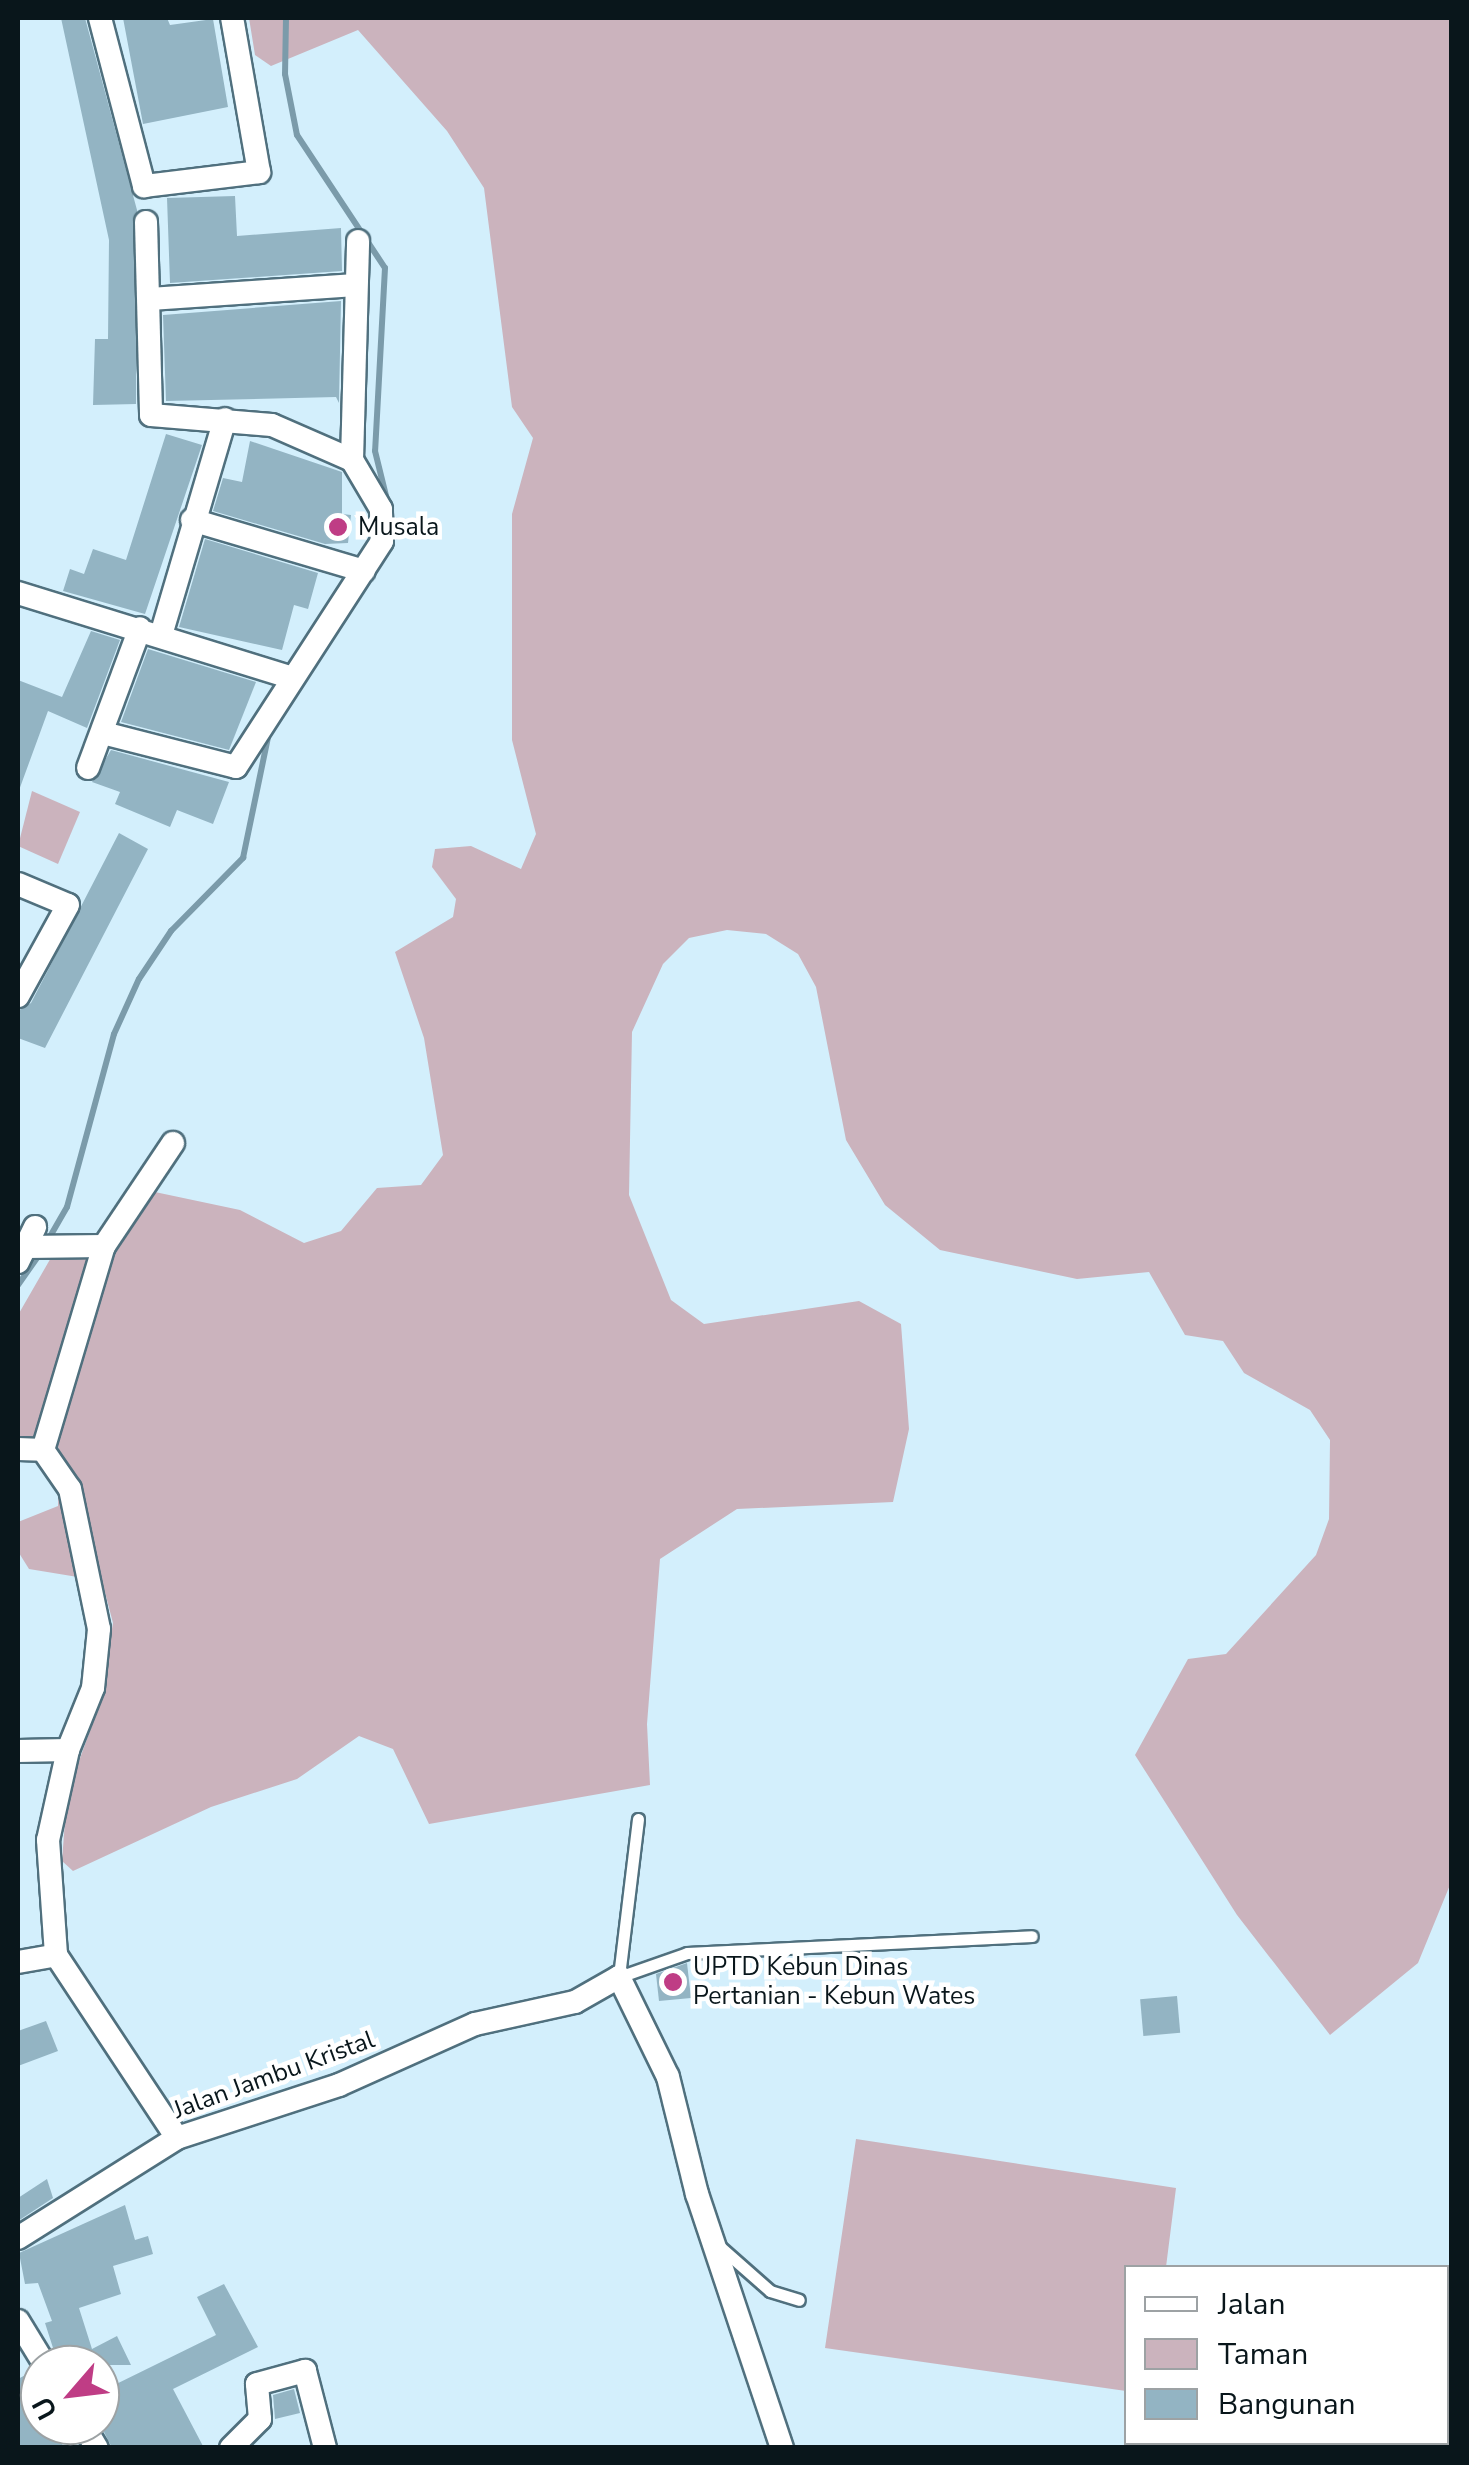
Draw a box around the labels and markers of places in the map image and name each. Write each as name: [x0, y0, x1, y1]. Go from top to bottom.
place label: Musala: [358, 512, 439, 542]
marker: Musala: [327, 516, 349, 538]
place label: UPTD Kebun Dinas Pertanian - Kebun Wates: [693, 1953, 975, 2012]
marker: UPTD Kebun Dinas Pertanian - Kebun Wates: [662, 1971, 684, 1993]

